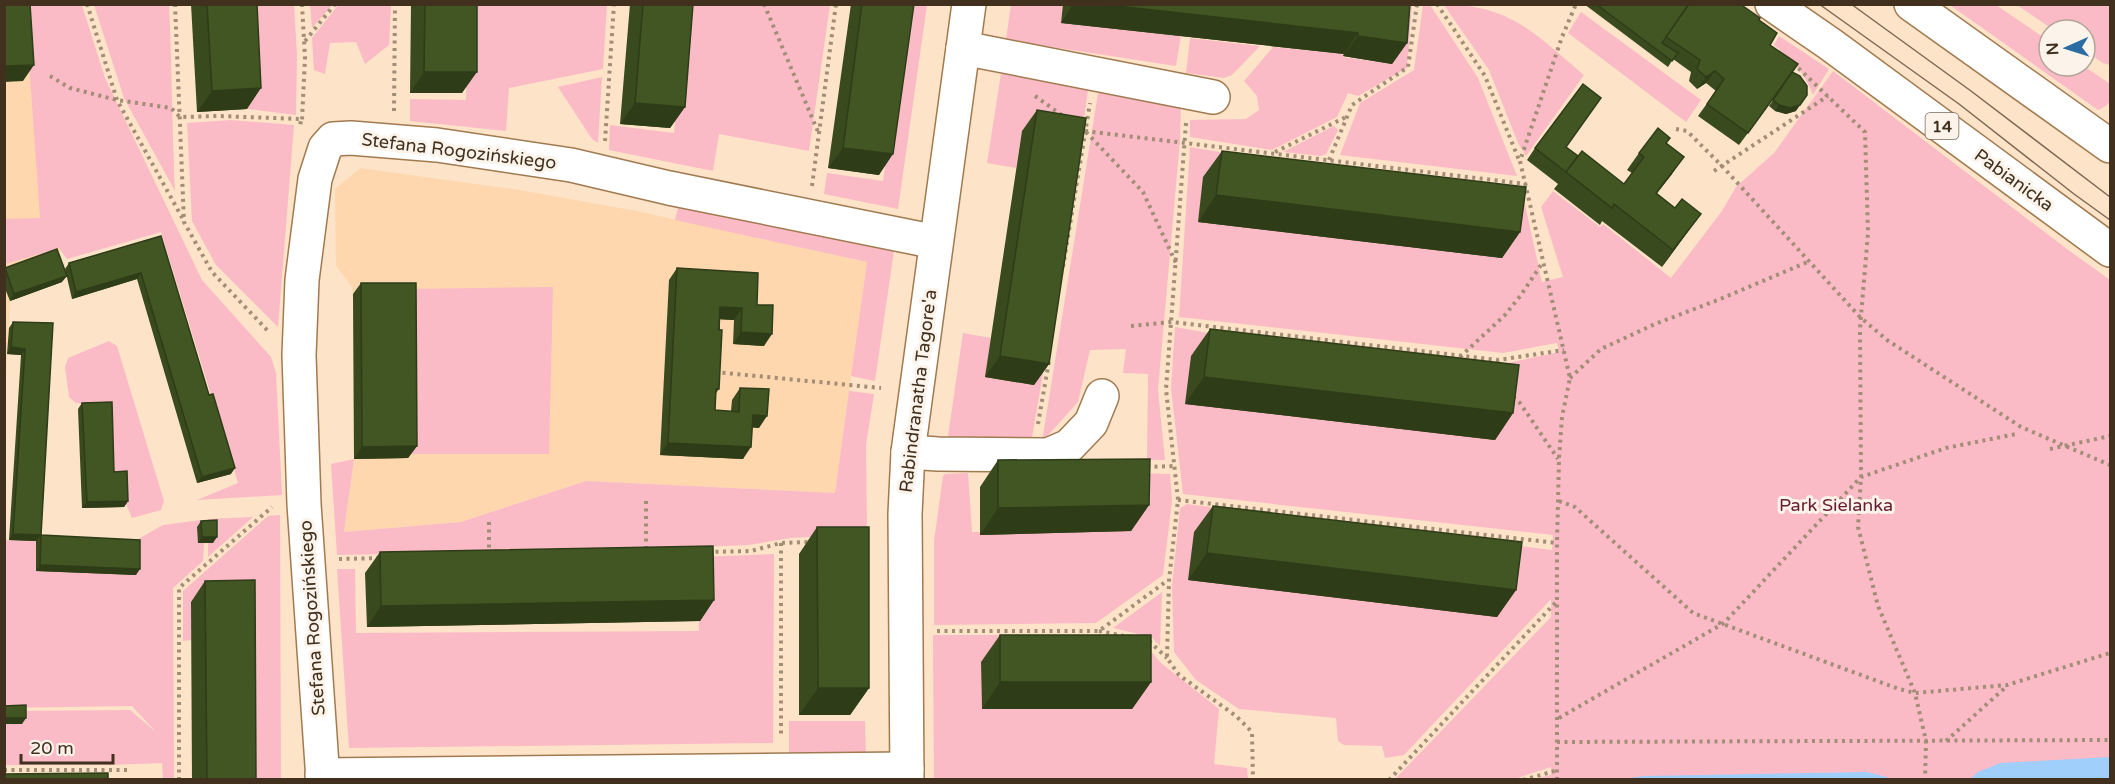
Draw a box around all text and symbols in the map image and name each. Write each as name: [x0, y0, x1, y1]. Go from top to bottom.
north arrow: [2037, 18, 2097, 78]
text: N: [2043, 42, 2063, 56]
road number: 14: [1926, 113, 1958, 139]
street label: Stefana Rogozińskiego: [360, 128, 558, 174]
street label: Pabianicka: [1970, 144, 2058, 216]
street label: Rabindranatha Tagore'a: [895, 288, 941, 494]
park label: Park Sielanka: [1779, 494, 1893, 516]
street label: Stefana Rogozińskiego: [294, 519, 330, 717]
scale bar: [21, 727, 112, 765]
text: 20 m: [30, 737, 74, 759]

